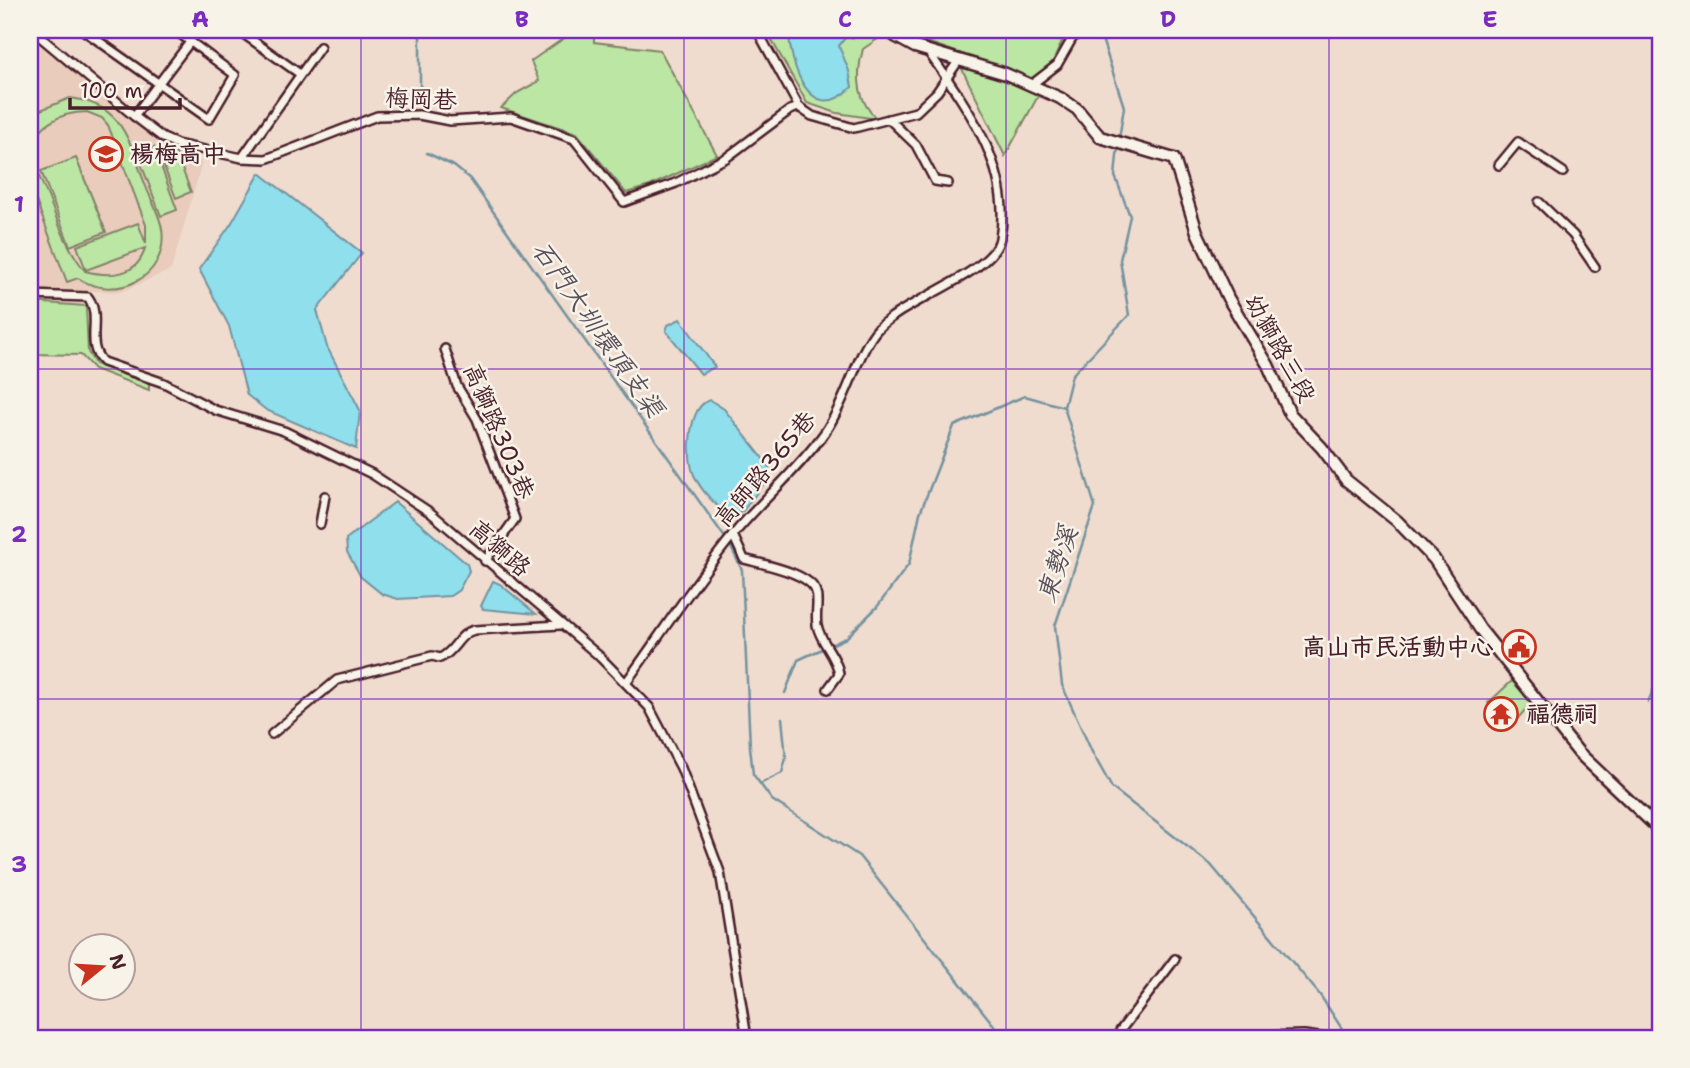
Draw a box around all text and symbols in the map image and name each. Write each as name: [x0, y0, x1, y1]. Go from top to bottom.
text: A: [191, 4, 209, 34]
text: B: [515, 4, 529, 34]
text: C: [838, 4, 852, 34]
text: D: [1160, 4, 1176, 34]
text: E: [1482, 4, 1498, 34]
scale bar: [70, 66, 180, 110]
text: 100 m: [80, 77, 143, 105]
street label: 梅岡巷: [384, 82, 458, 116]
school or university icon: 楊梅高中: [87, 135, 125, 173]
place label: 楊梅高中: [130, 138, 226, 170]
text: 1: [14, 189, 24, 219]
water label: 石門大圳環頂支渠: [524, 233, 674, 426]
street label: 幼獅路三段: [1237, 288, 1323, 408]
street label: 高獅路303巷: [456, 358, 542, 504]
street label: 高師路365巷: [707, 404, 823, 534]
street label: 高獅路: [462, 512, 538, 584]
text: 2: [11, 519, 27, 549]
water label: 東勢溪: [1028, 519, 1086, 606]
public building icon: 高山市民活動中心: [1500, 628, 1538, 666]
place label: 高山市民活動中心: [1302, 631, 1494, 663]
temple icon: 福德祠: [1482, 695, 1520, 733]
place label: 福德祠: [1526, 698, 1598, 730]
text: 3: [11, 849, 27, 879]
north arrow: [66, 932, 136, 1002]
text: N: [103, 951, 132, 973]

